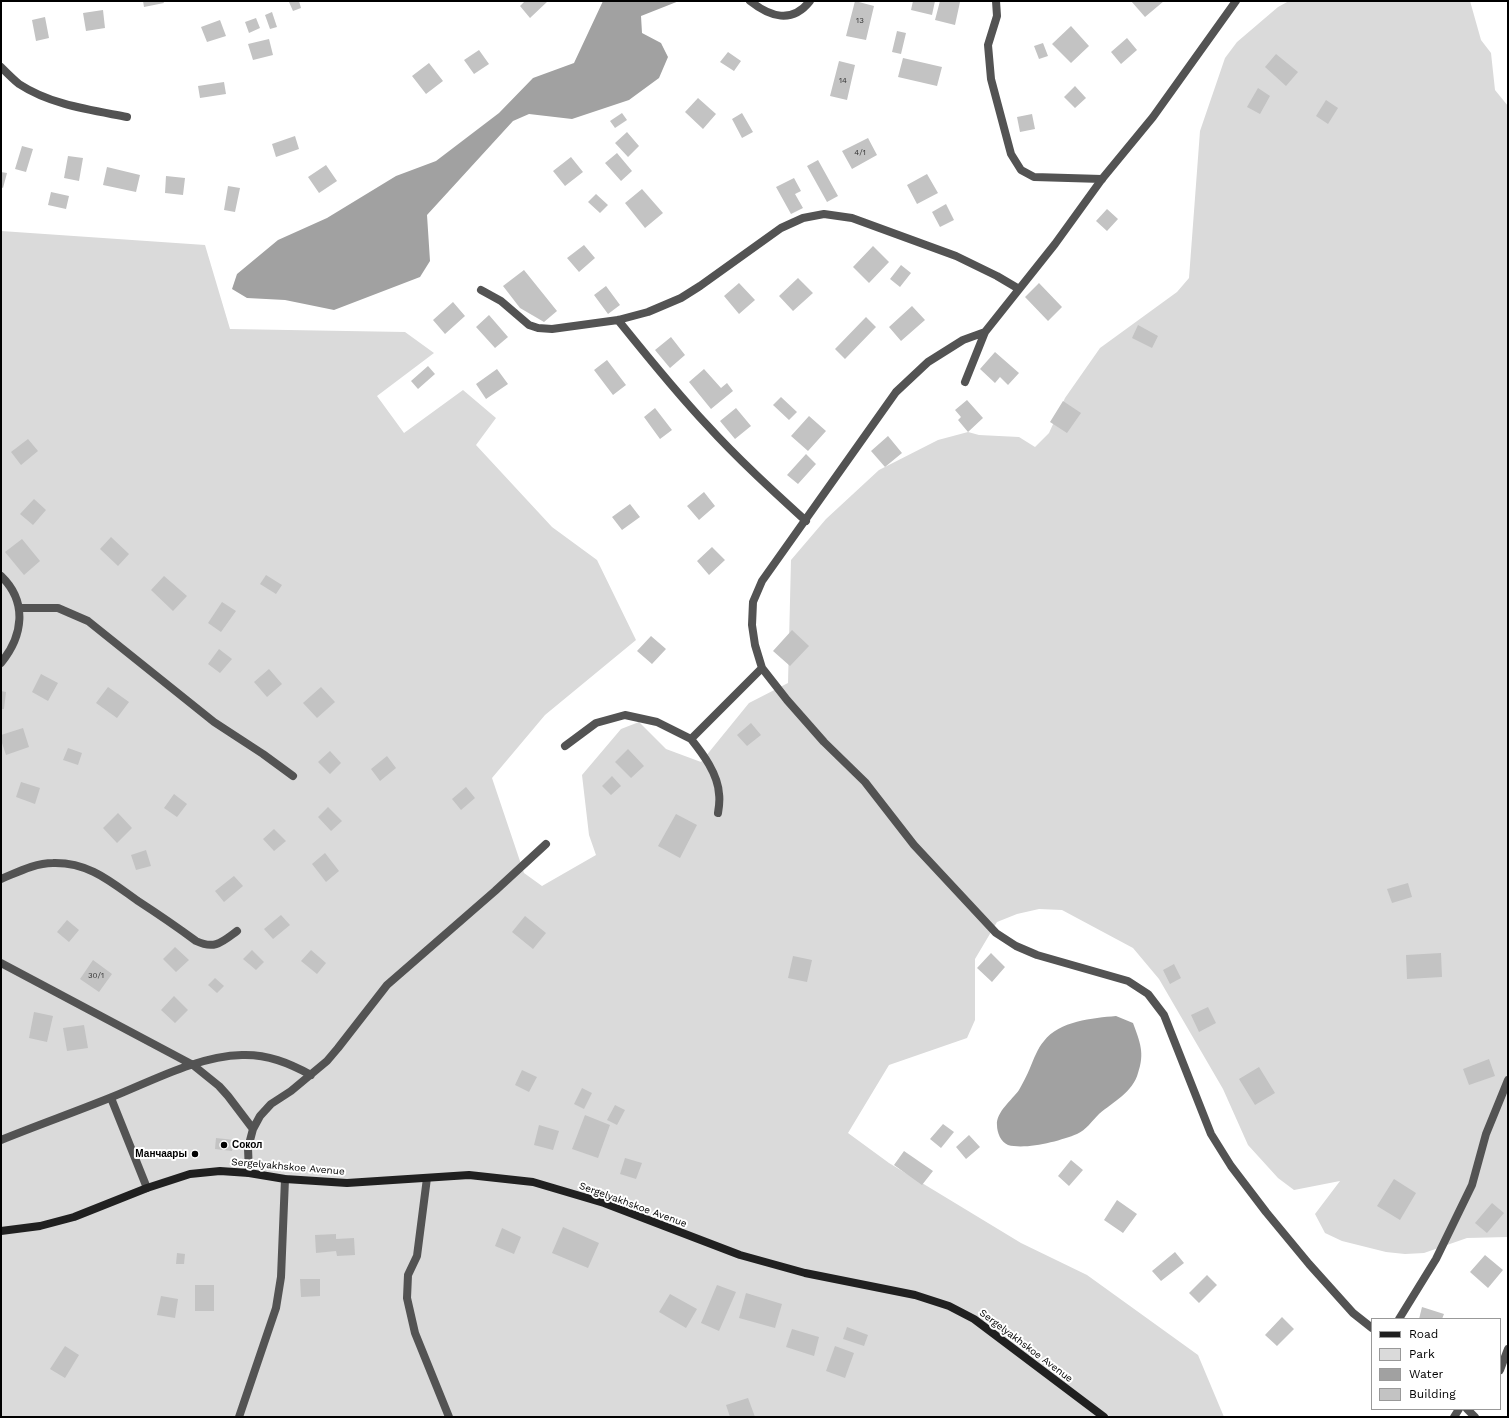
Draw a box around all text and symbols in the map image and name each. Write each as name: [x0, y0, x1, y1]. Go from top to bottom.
house number: 13: [856, 16, 864, 26]
house number: 14: [839, 76, 847, 86]
house number: 4/1: [854, 148, 866, 158]
house number: 30/1: [88, 971, 104, 981]
place label: Сокол: [232, 1139, 262, 1151]
marker: Сокол: [219, 1140, 229, 1150]
place label: Манчаары: [135, 1148, 187, 1160]
marker: Манчаары: [190, 1149, 200, 1159]
street label: Sergelyakhskoe Avenue: [231, 1156, 345, 1178]
street label: Sergelyakhskoe Avenue: [577, 1180, 689, 1230]
street label: Sergelyakhskoe Avenue: [977, 1307, 1075, 1385]
legend: [1371, 1318, 1501, 1410]
text: Road: [1409, 1327, 1438, 1341]
text: Park: [1409, 1347, 1435, 1361]
text: Water: [1409, 1367, 1443, 1381]
text: Building: [1409, 1387, 1456, 1401]

